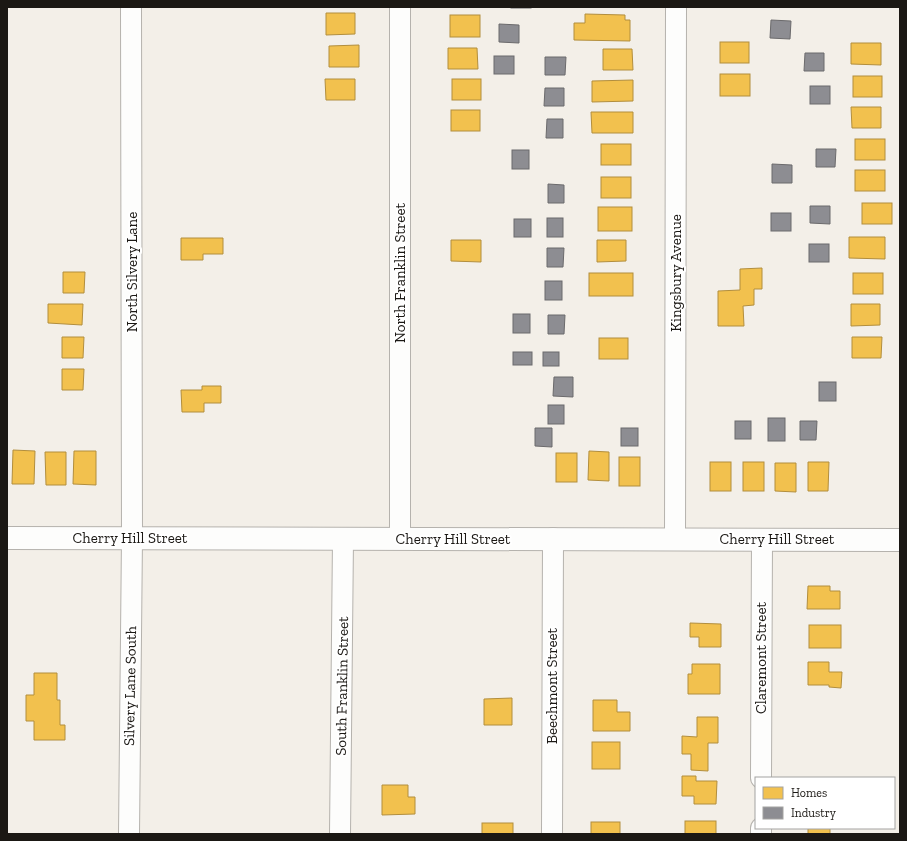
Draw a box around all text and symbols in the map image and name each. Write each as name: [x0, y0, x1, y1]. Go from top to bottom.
street label: North Franklin Street: [391, 203, 409, 343]
street label: North Silvery Lane: [123, 212, 141, 332]
street label: Kingsbury Avenue: [667, 214, 685, 332]
street label: Cherry Hill Street: [73, 529, 188, 547]
street label: Cherry Hill Street: [396, 530, 511, 548]
street label: Cherry Hill Street: [720, 530, 835, 548]
street label: Claremont Street: [752, 602, 770, 714]
street label: South Franklin Street: [332, 616, 352, 756]
street label: Silvery Lane South: [120, 625, 140, 746]
street label: Beechmont Street: [543, 627, 561, 744]
legend: [755, 777, 895, 829]
text: Homes: [791, 786, 827, 800]
text: Industry: [791, 806, 837, 820]

